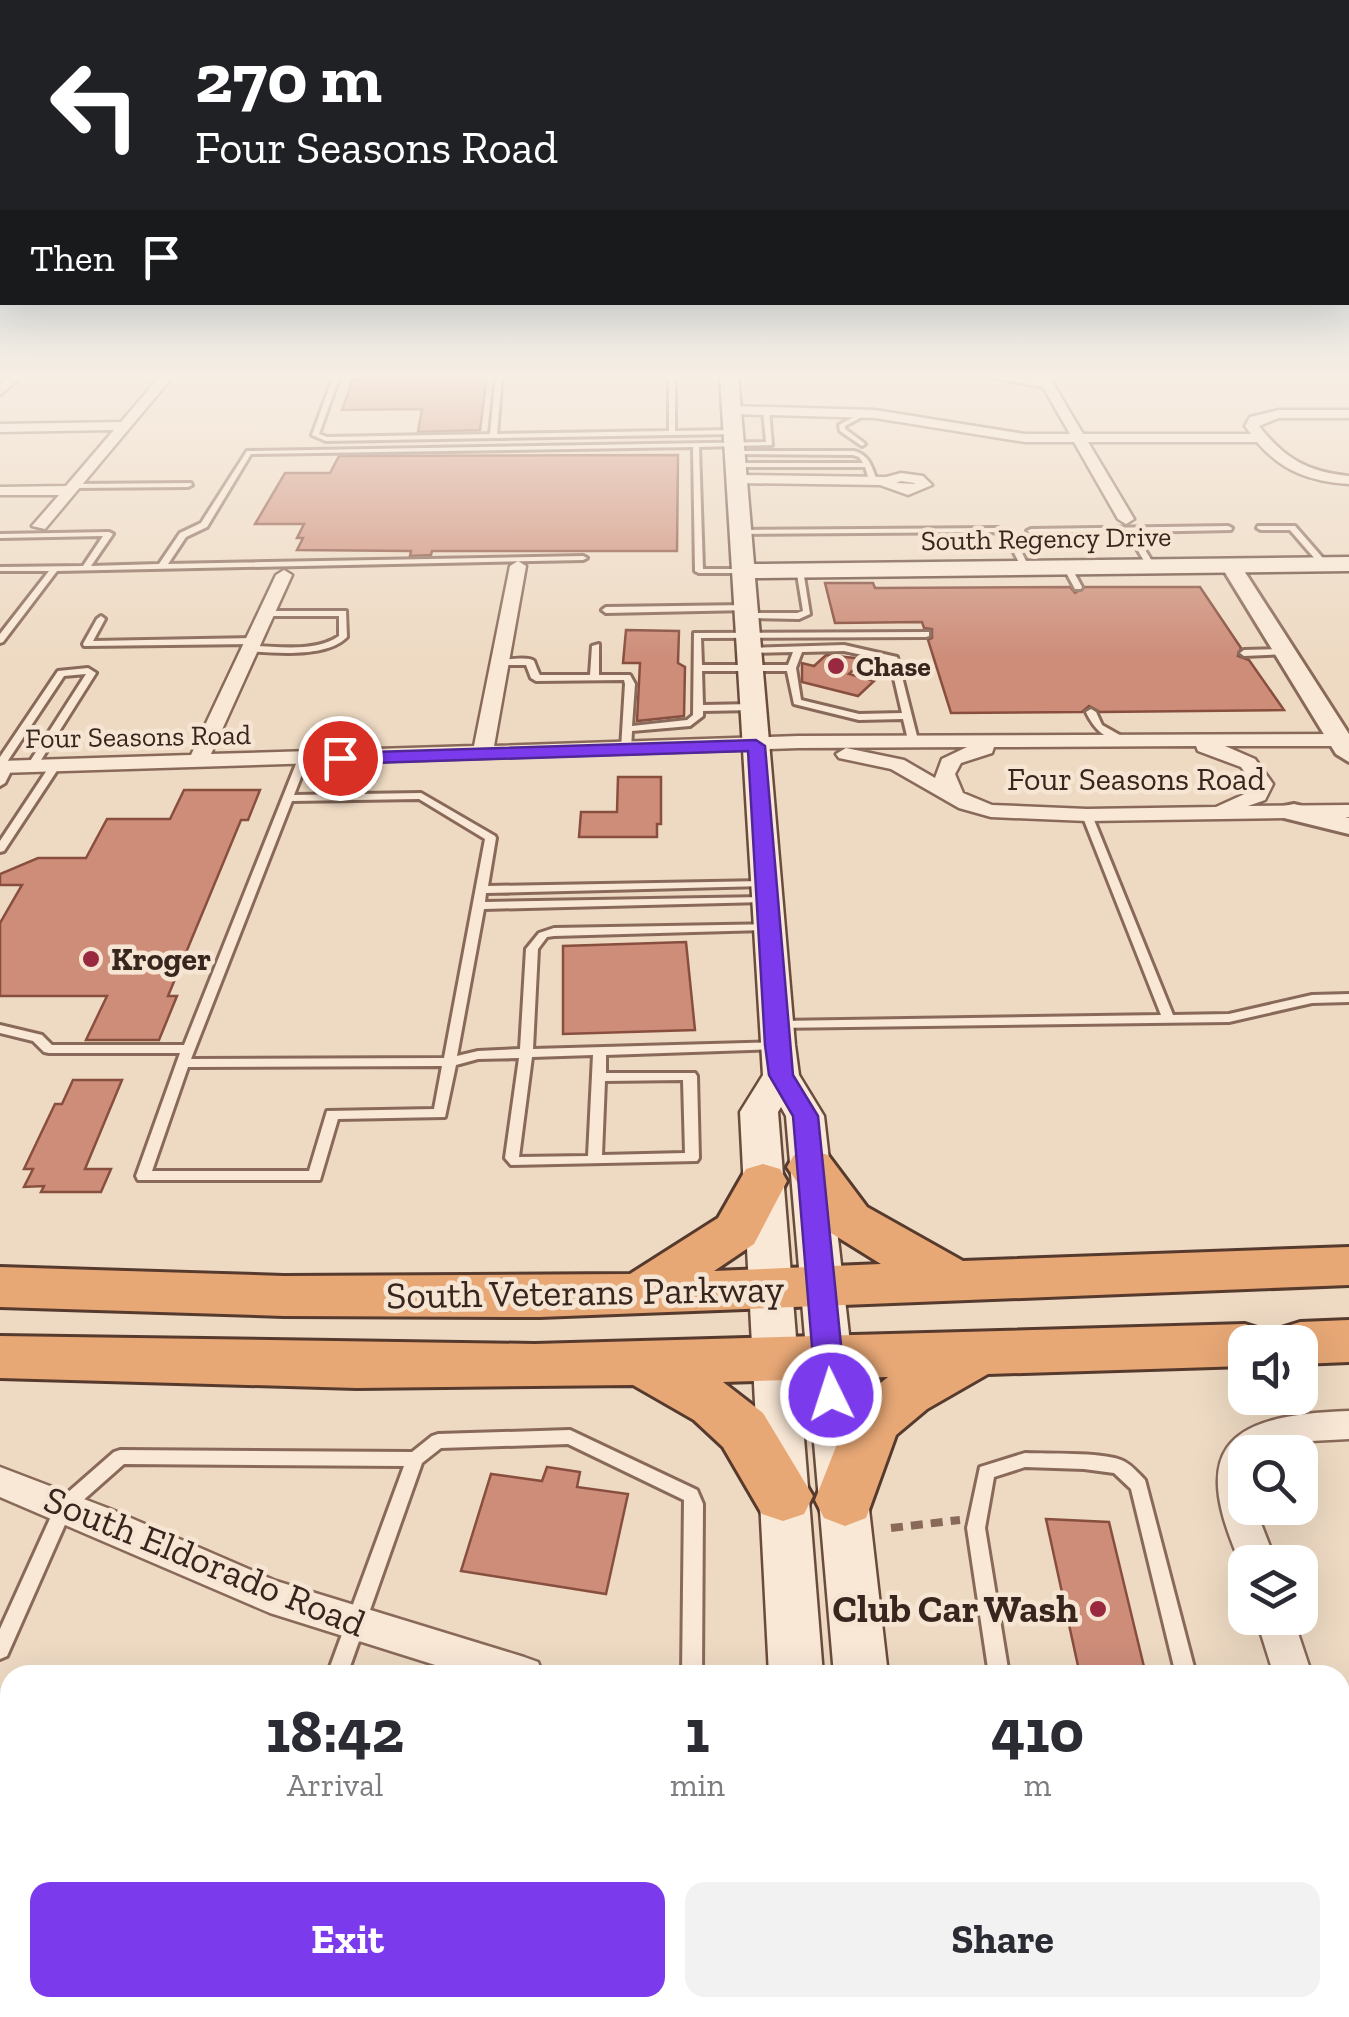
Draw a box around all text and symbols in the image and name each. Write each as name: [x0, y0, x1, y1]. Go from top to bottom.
text: 270 m: [195, 36, 382, 120]
icon: left: [30, 40, 160, 170]
text: Four Seasons Road: [195, 121, 558, 175]
icon: arrive: [134, 230, 189, 285]
text: Then: [30, 235, 114, 281]
street label: South Regency Drive: [920, 520, 1172, 557]
place label: Chase: [856, 650, 931, 683]
marker: Chase: [825, 655, 847, 677]
pin: [298, 716, 383, 801]
street label: Four Seasons Road: [25, 718, 251, 755]
icon: arrive: [313, 731, 368, 786]
street label: Four Seasons Road: [1007, 760, 1266, 798]
place label: Kroger: [111, 940, 211, 978]
marker: Kroger: [80, 948, 102, 970]
street label: South Veterans Parkway: [386, 1266, 785, 1318]
map controls: [1228, 1325, 1318, 1635]
button: sound: [1228, 1325, 1318, 1415]
position arrow: [779, 1343, 883, 1447]
button: search: [1228, 1435, 1318, 1525]
street label: South Eldorado Road: [38, 1476, 373, 1647]
button: layers: [1228, 1545, 1318, 1635]
place label: Club Car Wash: [832, 1586, 1078, 1632]
marker: Club Car Wash: [1087, 1598, 1109, 1620]
text: 18:42: [266, 1695, 404, 1767]
text: 1: [685, 1695, 710, 1767]
text: 410: [991, 1695, 1084, 1767]
text: Arrival: [287, 1766, 383, 1804]
text: min: [670, 1766, 725, 1804]
text: m: [1024, 1766, 1051, 1804]
button: Exit: [30, 1882, 665, 1997]
button: Share: [685, 1882, 1320, 1997]

